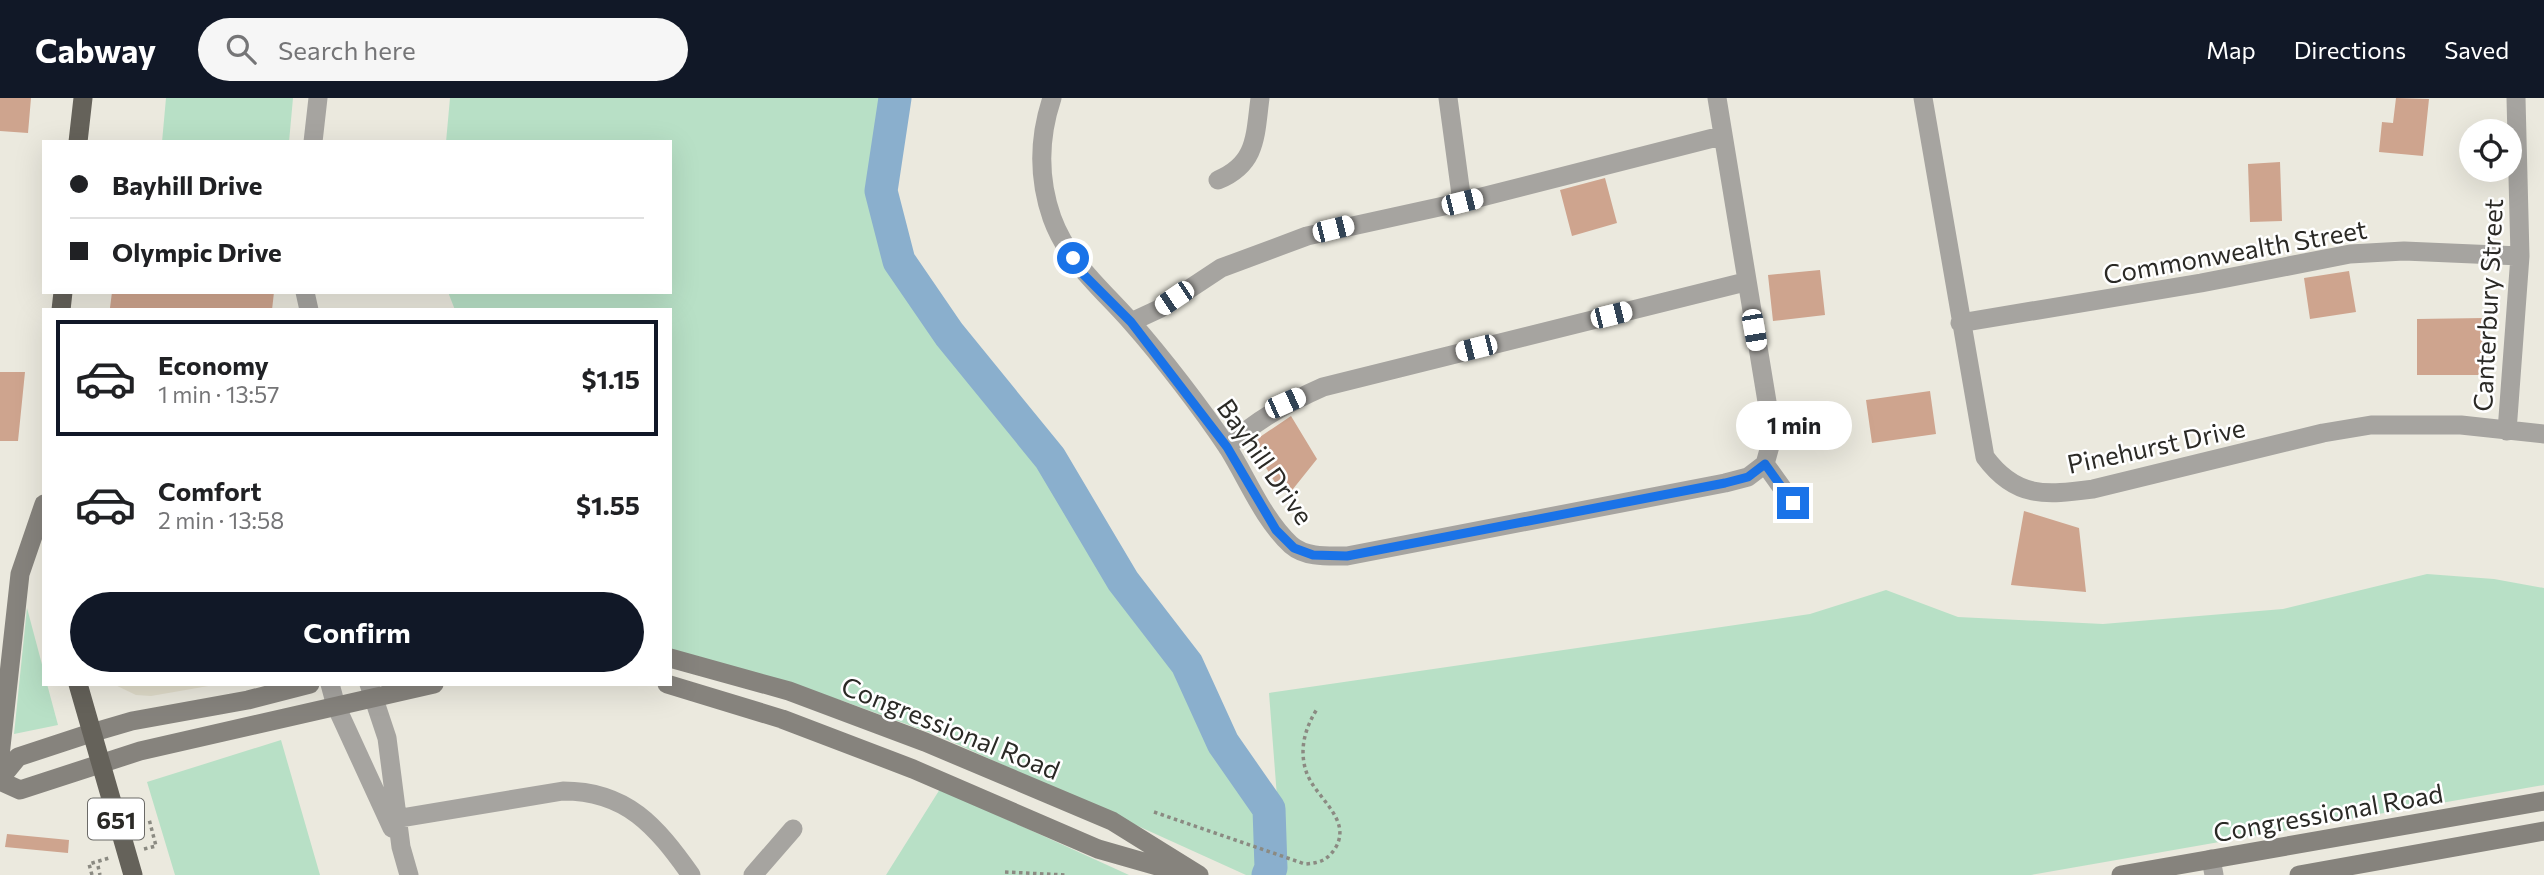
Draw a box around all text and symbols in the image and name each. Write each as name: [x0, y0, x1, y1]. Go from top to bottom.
search box: [198, 18, 688, 81]
text: Cabway: [35, 29, 156, 70]
icon: search: [222, 30, 260, 68]
text: Search here: [278, 34, 416, 65]
text: Map: [2206, 35, 2256, 64]
text: Directions: [2294, 35, 2406, 64]
text: Saved: [2444, 35, 2509, 64]
map controls: [2459, 119, 2522, 182]
button: locate: [2459, 119, 2522, 182]
text: Bayhill Drive: [112, 169, 263, 200]
car: [1440, 187, 1485, 217]
street label: Canterbury Street: [2466, 198, 2508, 412]
street label: Commonwealth Street: [2101, 213, 2369, 289]
car: [1311, 214, 1356, 244]
text: Olympic Drive: [112, 236, 282, 267]
route start: [1057, 242, 1089, 274]
car: [1151, 278, 1198, 318]
car: [1589, 300, 1634, 330]
car: [1741, 307, 1768, 353]
car: [1454, 333, 1499, 363]
icon: car: [74, 347, 137, 410]
text: Economy: [158, 349, 269, 380]
text: $1.15: [581, 363, 640, 394]
text: 1 min · 13:57: [158, 380, 279, 408]
car: [1262, 385, 1309, 421]
street label: Bayhill Drive: [1211, 392, 1321, 530]
callout: 1 min: [1735, 402, 1851, 450]
text: 1 min: [1767, 411, 1821, 439]
street label: Pinehurst Drive: [2064, 411, 2248, 479]
icon: car: [74, 473, 137, 536]
text: Comfort: [158, 475, 261, 506]
route end: [1777, 487, 1809, 519]
text: $1.55: [576, 489, 640, 520]
text: 2 min · 13:58: [158, 506, 284, 534]
button: Confirm: [70, 592, 644, 672]
street label: Congressional Road: [837, 669, 1065, 785]
street label: Congressional Road: [2211, 777, 2445, 847]
road number: 651: [88, 798, 144, 840]

